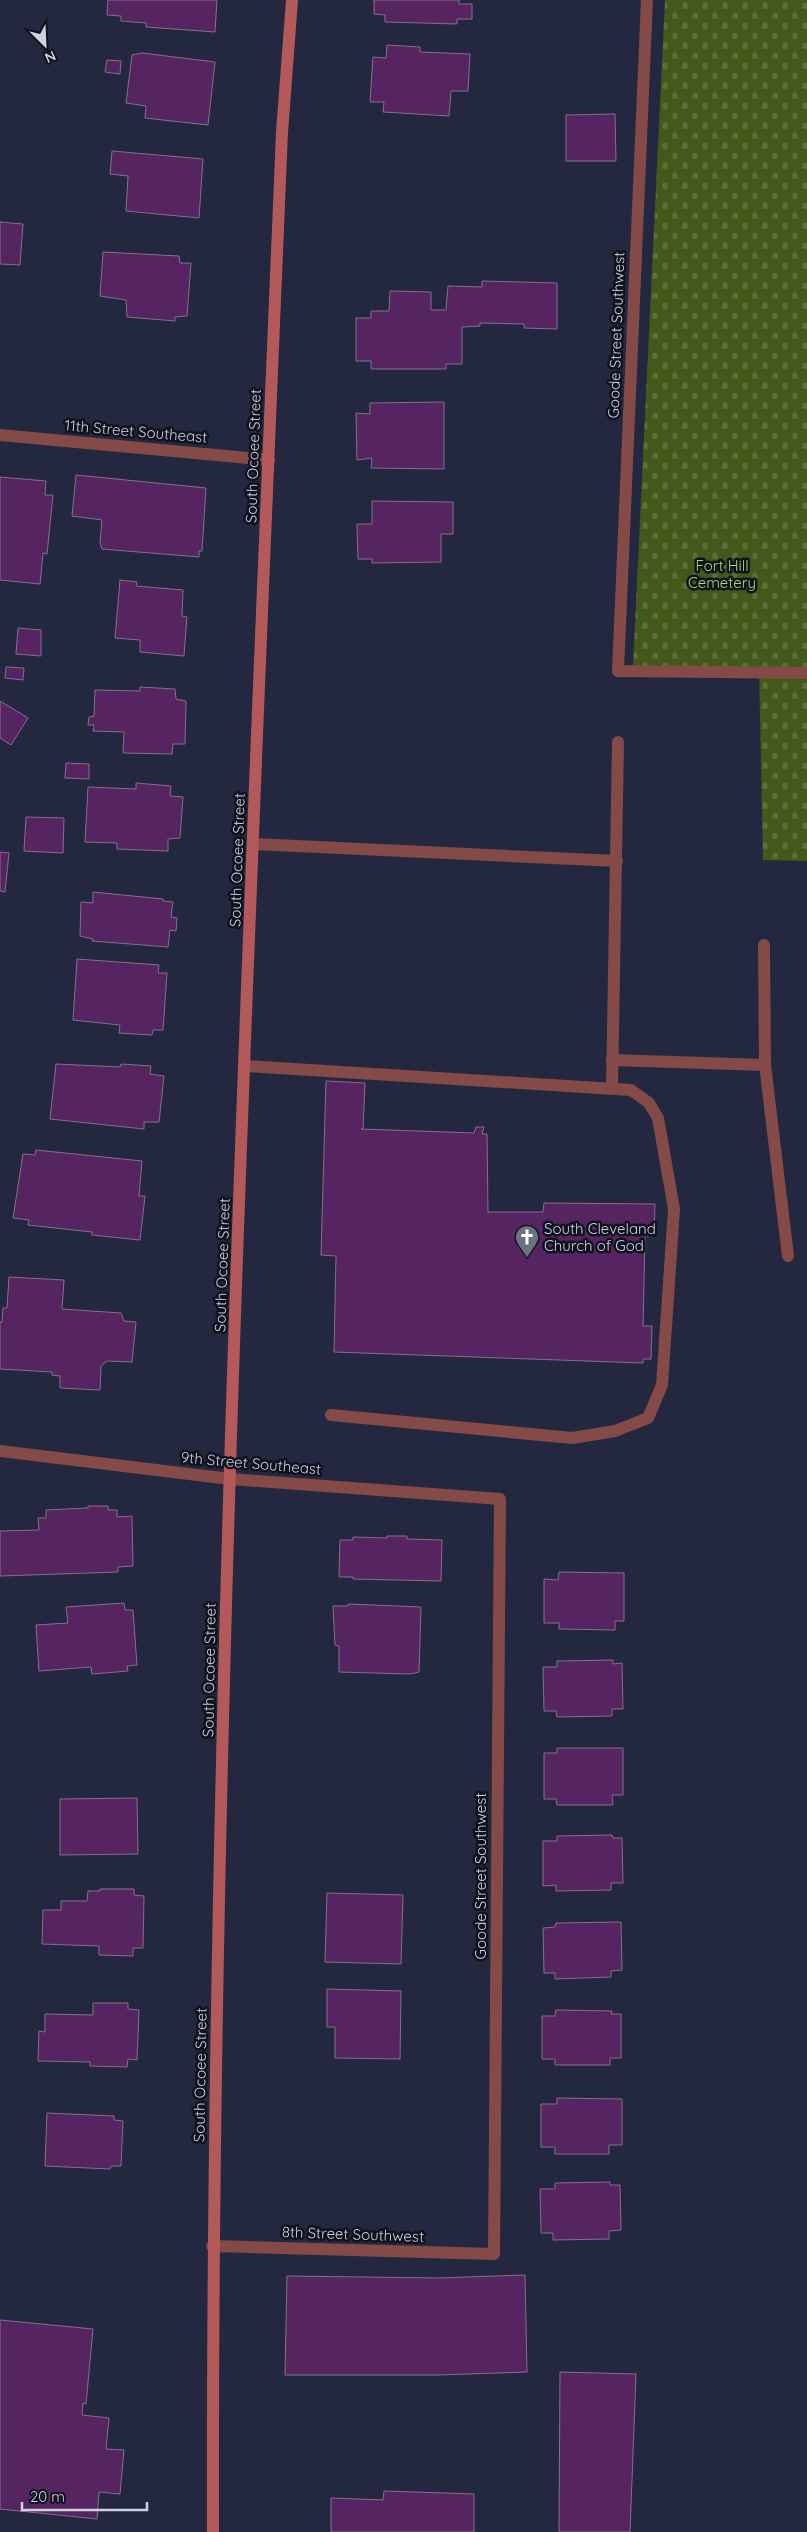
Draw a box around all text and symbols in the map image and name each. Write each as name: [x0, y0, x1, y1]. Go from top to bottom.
north arrow: [20, 20, 70, 70]
text: N: [42, 47, 59, 67]
street label: Goode Street Southwest: [604, 251, 628, 419]
street label: South Ocoee Street: [241, 389, 265, 523]
street label: 11th Street Southeast: [64, 415, 208, 447]
park label: Fort Hill Cemetery: [688, 556, 756, 592]
street label: South Ocoee Street: [225, 793, 249, 927]
street label: South Ocoee Street: [210, 1198, 234, 1332]
place label: South Cleveland Church of God: [544, 1219, 656, 1255]
church icon: South Cleveland Church of God: [514, 1224, 540, 1258]
street label: 9th Street Southeast: [180, 1447, 322, 1479]
street label: South Ocoee Street: [198, 1603, 220, 1737]
street label: Goode Street Southwest: [471, 1793, 490, 1959]
street label: South Ocoee Street: [189, 2008, 211, 2142]
street label: 8th Street Southwest: [282, 2222, 424, 2246]
scale bar: [22, 2480, 148, 2512]
text: 20 m: [30, 2487, 65, 2506]

